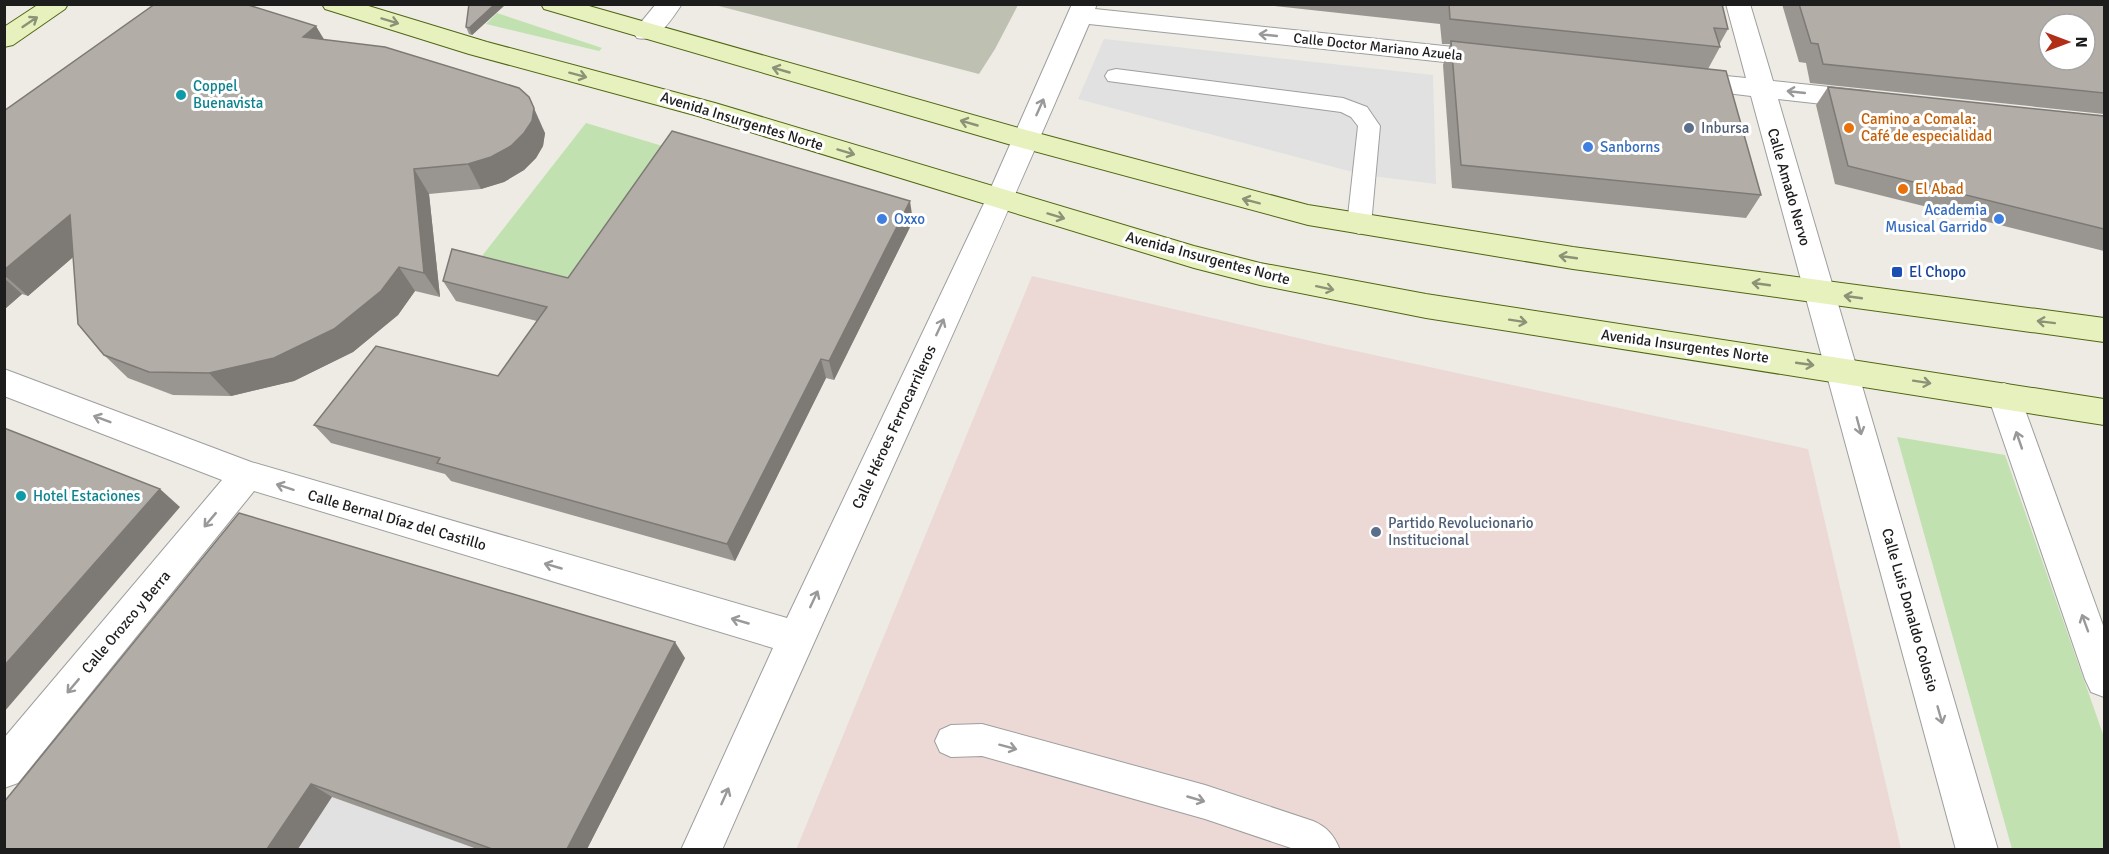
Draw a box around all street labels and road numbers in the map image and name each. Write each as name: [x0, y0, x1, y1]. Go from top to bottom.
street label: Calle Doctor Mariano Azuela: [1293, 30, 1463, 64]
street label: Avenida Insurgentes Norte: [658, 88, 826, 154]
street label: Calle Amado Nervo: [1764, 126, 1814, 248]
street label: Avenida Insurgentes Norte: [1124, 227, 1292, 289]
street label: Avenida Insurgentes Norte: [1600, 325, 1770, 367]
street label: Calle Héroes Ferrocarrileros: [848, 342, 940, 512]
street label: Calle Bernal Díaz del Castillo: [306, 486, 489, 554]
street label: Calle Luis Donaldo Colosio: [1878, 526, 1942, 694]
street label: Calle Orozco y Berra: [78, 567, 174, 677]

